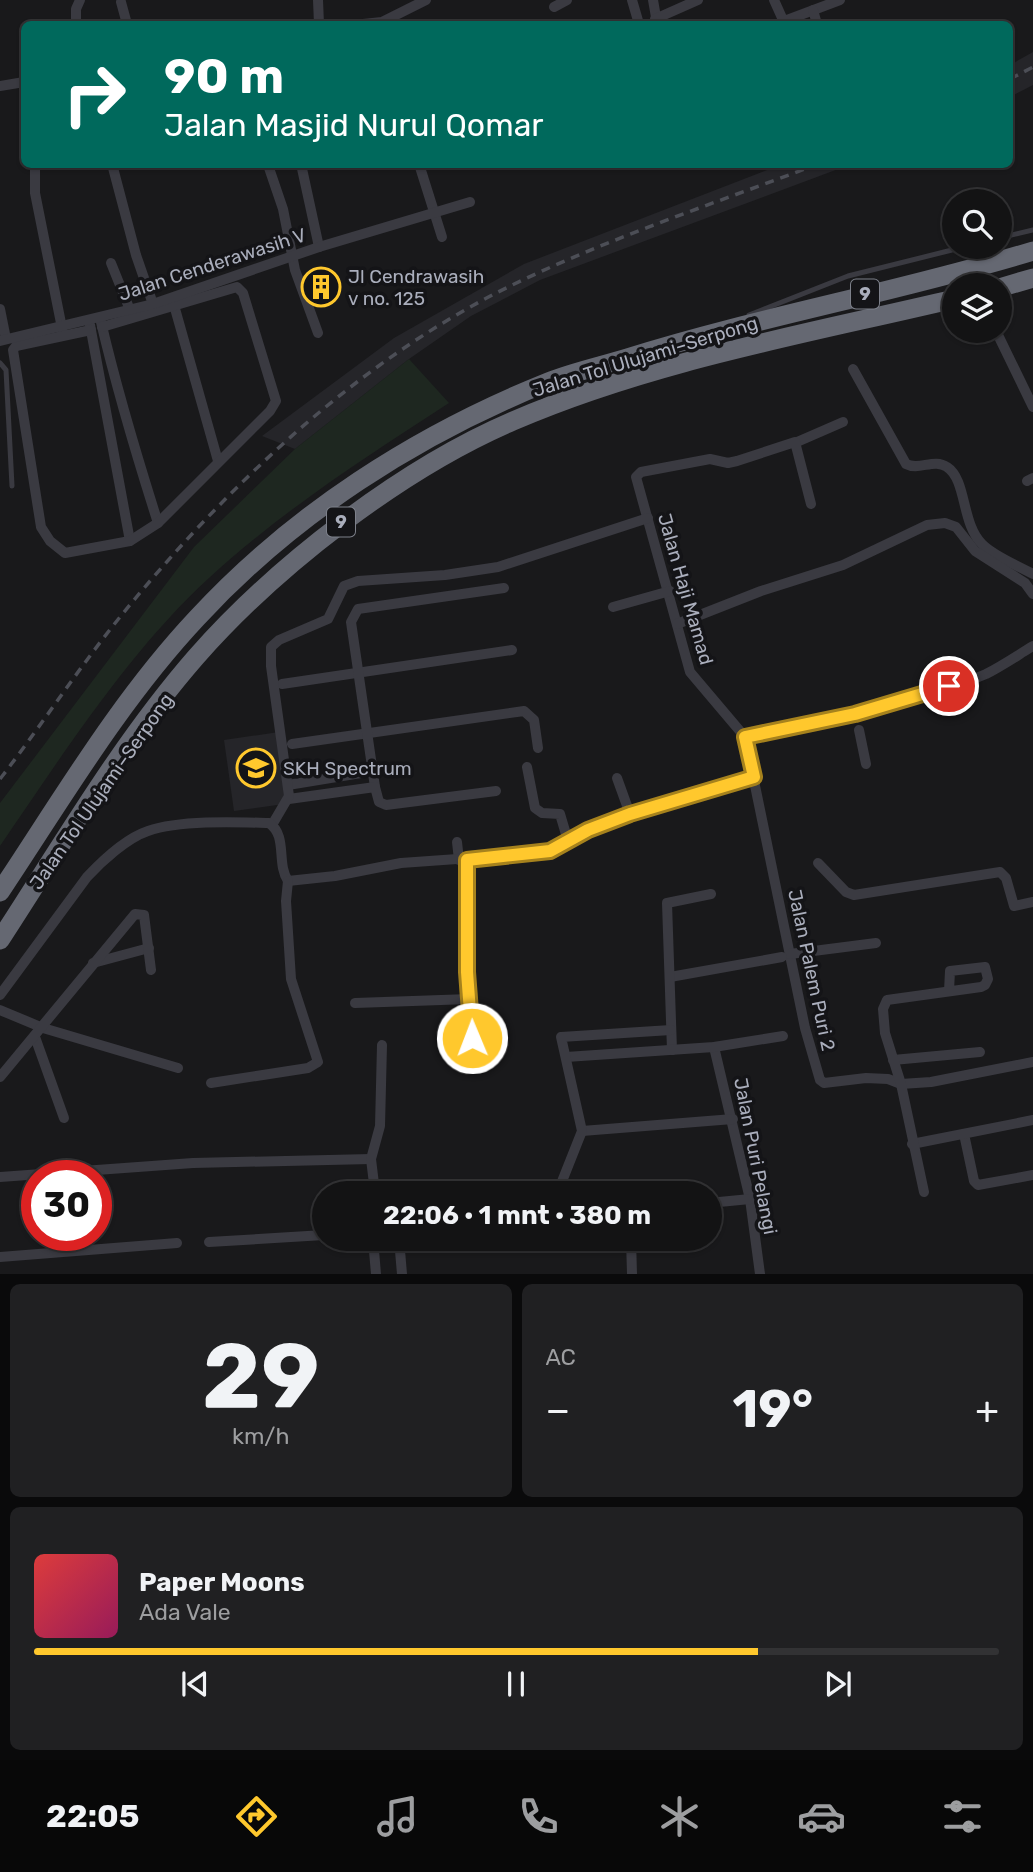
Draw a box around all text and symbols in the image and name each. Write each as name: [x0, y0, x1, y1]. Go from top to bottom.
text: 90 m: [164, 47, 284, 105]
icon: right: [49, 49, 140, 140]
text: Jalan Masjid Nurul Qomar: [164, 106, 544, 144]
map controls: [942, 189, 1012, 343]
button: search: [942, 189, 1012, 259]
street label: Jalan Cenderawasih V: [115, 223, 309, 306]
place label: Jl Cendrawasih v no. 125: [348, 265, 484, 310]
building icon: Jl Cendrawasih v no. 125: [300, 266, 342, 308]
button: layers: [942, 273, 1012, 343]
road number: 9: [851, 280, 879, 308]
street label: Jalan Tol Ulujami–Serpong: [530, 311, 761, 402]
road number: 9: [327, 508, 355, 536]
street label: Jalan Haji Mamad: [653, 511, 718, 667]
pin: [919, 656, 979, 716]
icon: arrive: [930, 667, 968, 705]
street label: Jalan Tol Ulujami–Serpong: [25, 689, 178, 894]
school or university icon: SKH Spectrum: [235, 747, 277, 789]
place label: SKH Spectrum: [283, 757, 412, 780]
street label: Jalan Palem Puri 2: [783, 887, 840, 1053]
position arrow: [435, 1001, 509, 1075]
street label: Jalan Puri Pelangi: [729, 1076, 782, 1236]
speed limit sign: 30: [21, 1160, 112, 1251]
text: 22:06 · 1 mnt · 380 m: [383, 1200, 651, 1231]
text: 29: [202, 1322, 319, 1430]
text: AC: [546, 1343, 576, 1371]
text: 19°: [732, 1378, 813, 1440]
text: −: [546, 1387, 570, 1433]
text: +: [975, 1387, 999, 1433]
text: km/h: [232, 1422, 289, 1450]
text: Paper Moons: [139, 1567, 305, 1598]
text: Ada Vale: [139, 1598, 231, 1626]
icon: previous: [176, 1665, 214, 1703]
icon: pause: [497, 1665, 535, 1703]
icon: next: [819, 1665, 857, 1703]
icon: directions: [232, 1792, 281, 1841]
icon: music: [373, 1792, 422, 1841]
icon: phone: [514, 1792, 563, 1841]
icon: climate: [655, 1792, 704, 1841]
icon: car: [797, 1792, 846, 1841]
icon: filters: [938, 1792, 987, 1841]
text: 22:05: [46, 1797, 140, 1835]

